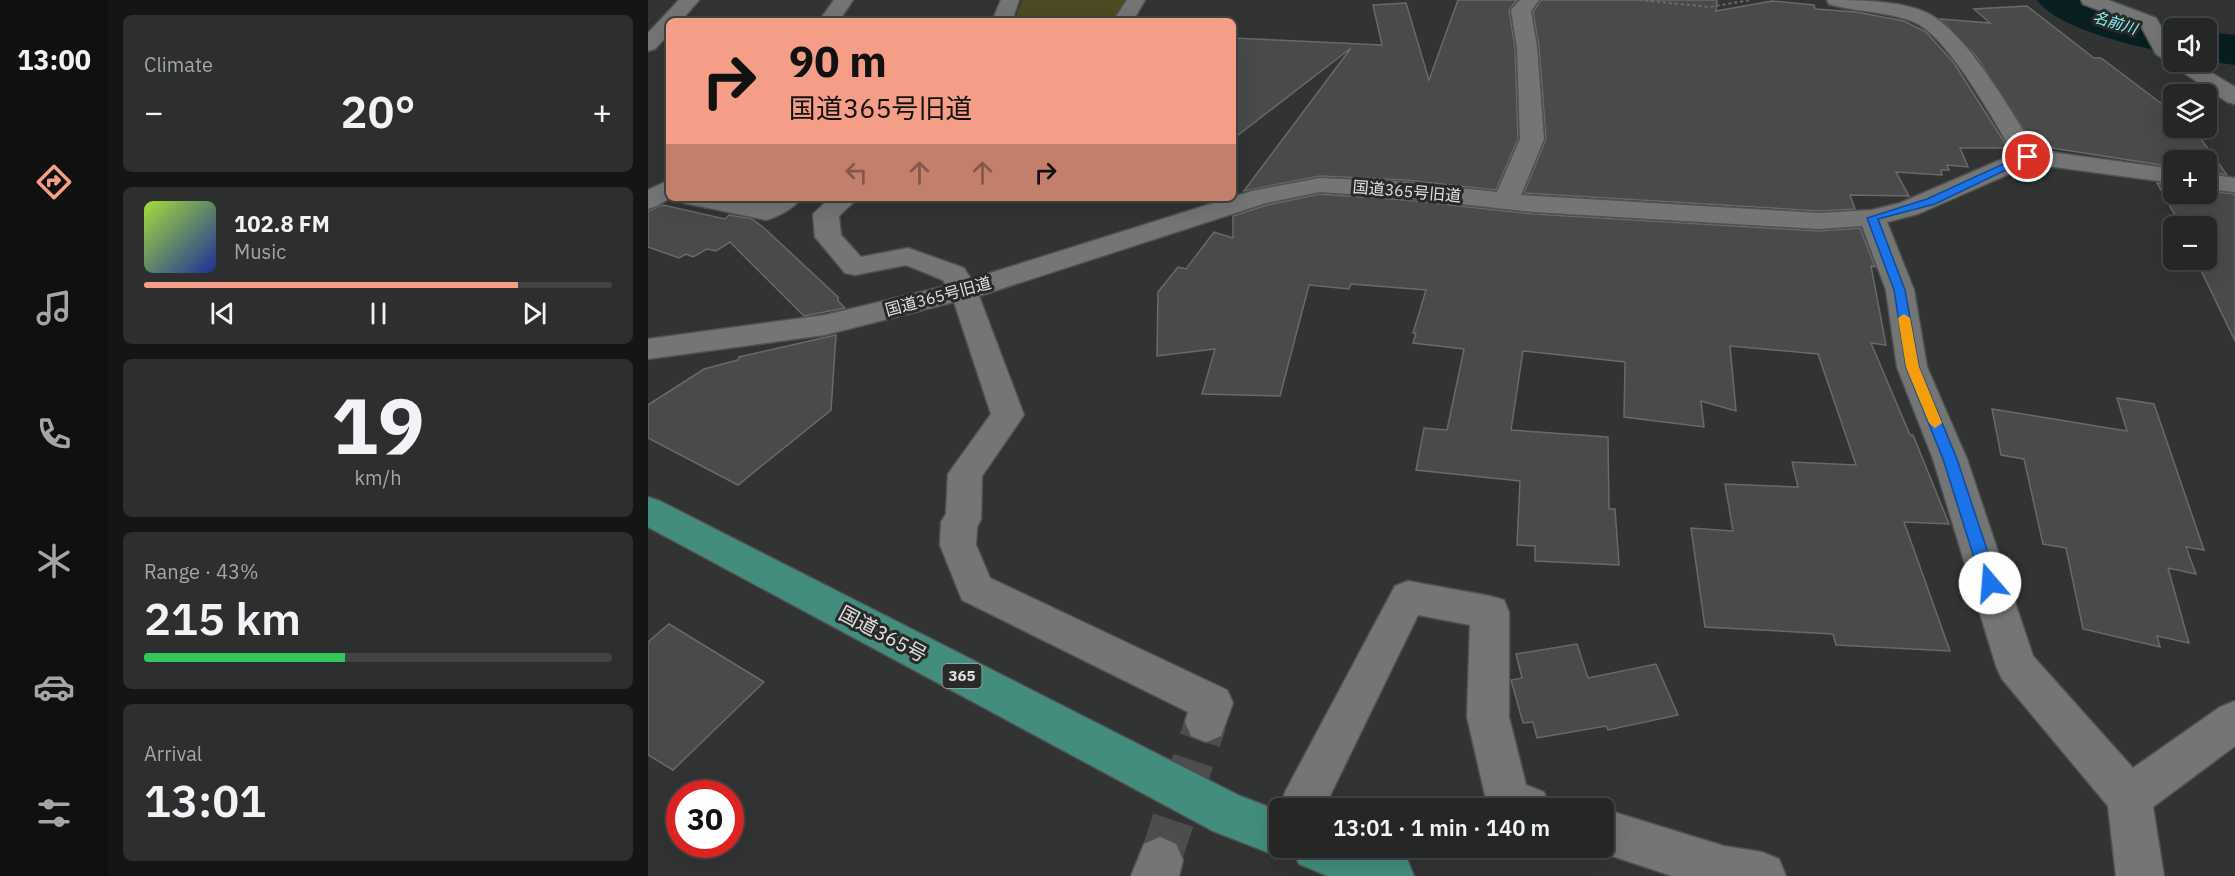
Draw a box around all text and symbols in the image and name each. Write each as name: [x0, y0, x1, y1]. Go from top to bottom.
water label: 名前川: [2091, 7, 2141, 39]
map controls: [2163, 18, 2217, 270]
button: sound: [2163, 18, 2217, 72]
text: 90 m: [789, 34, 887, 89]
text: 13:00: [17, 42, 91, 77]
icon: right: [690, 42, 768, 120]
text: Climate: [144, 51, 213, 78]
text: 20°: [340, 82, 416, 140]
button: layers: [2163, 84, 2217, 138]
text: −: [144, 90, 164, 133]
text: +: [592, 90, 612, 133]
text: 国道365号旧道: [789, 90, 973, 125]
pin: [2002, 131, 2053, 182]
icon: arrive: [2011, 140, 2044, 173]
button: +: [2163, 150, 2217, 204]
icon: left: [840, 156, 873, 189]
icon: ahead: [903, 156, 936, 189]
icon: ahead: [966, 156, 999, 189]
icon: right: [1029, 156, 1062, 189]
icon: directions: [33, 161, 75, 203]
street label: 国道365号旧道: [1352, 176, 1462, 206]
text: 102.8 FM: [234, 209, 330, 238]
button: −: [2163, 216, 2217, 270]
text: Music: [234, 238, 286, 265]
street label: 国道365号旧道: [883, 272, 993, 320]
icon: music: [33, 287, 75, 329]
icon: previous: [206, 297, 239, 330]
icon: pause: [362, 297, 395, 330]
icon: next: [518, 297, 551, 330]
text: 19: [331, 374, 425, 475]
icon: phone: [33, 413, 75, 455]
text: km/h: [354, 464, 402, 491]
icon: climate: [33, 540, 75, 582]
position arrow: [1958, 551, 2022, 615]
text: Range · 43%: [144, 558, 259, 585]
text: 215 km: [144, 589, 301, 647]
street label: 国道365号: [835, 599, 932, 668]
road number: 365: [942, 664, 982, 688]
icon: car: [33, 666, 75, 708]
text: Arrival: [144, 740, 202, 767]
text: 13:01: [144, 771, 266, 829]
speed limit sign: 30: [666, 780, 744, 858]
icon: filters: [33, 792, 75, 834]
text: 13:01 · 1 min · 140 m: [1333, 813, 1550, 842]

